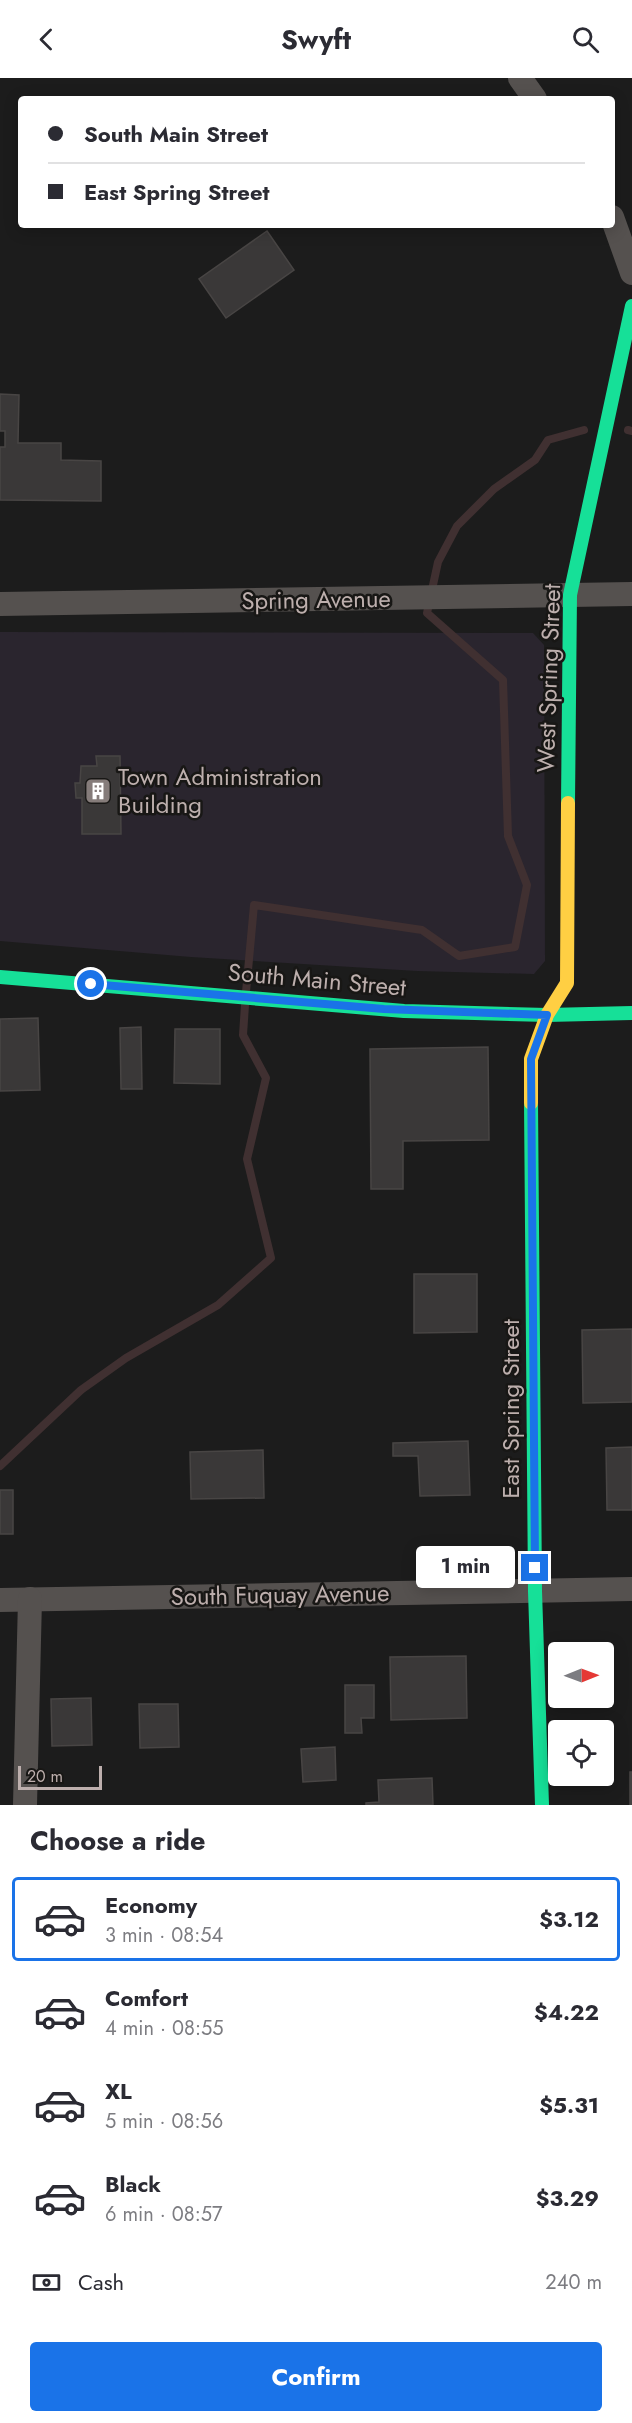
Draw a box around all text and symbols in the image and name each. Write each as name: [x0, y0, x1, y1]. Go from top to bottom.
text: Swyft: [281, 20, 351, 59]
icon: back: [30, 23, 63, 56]
icon: search: [569, 23, 602, 56]
text: South Main Street: [84, 118, 268, 150]
text: East Spring Street: [84, 176, 270, 208]
street label: Spring Avenue: [241, 581, 391, 618]
street label: West Spring Street: [528, 583, 569, 773]
place label: Town Administration Building: [118, 759, 322, 822]
building icon: Town Administration Building: [83, 776, 113, 806]
street label: South Main Street: [226, 954, 408, 1005]
route start: [77, 970, 104, 997]
street label: East Spring Street: [493, 1319, 528, 1499]
callout: 1 min: [415, 1547, 514, 1589]
text: 1 min: [441, 1552, 490, 1581]
route end: [521, 1554, 548, 1581]
street label: South Fuquay Avenue: [170, 1575, 390, 1614]
north arrow: [548, 1642, 614, 1708]
map controls: [548, 1642, 614, 1786]
button: locate: [548, 1720, 614, 1786]
scale bar: [18, 1763, 102, 1790]
text: 20 m: [27, 1765, 63, 1788]
text: Choose a ride: [30, 1821, 205, 1860]
text: Economy: [105, 1889, 197, 1921]
icon: car: [33, 1892, 87, 1946]
text: $3.12: [539, 1903, 599, 1935]
text: 3 min · 08:54: [105, 1921, 223, 1950]
text: Comfort: [105, 1982, 188, 2014]
icon: car: [33, 1985, 87, 2039]
text: $4.22: [534, 1996, 599, 2028]
text: 4 min · 08:55: [105, 2014, 223, 2043]
text: XL: [105, 2075, 132, 2107]
icon: car: [33, 2078, 87, 2132]
text: $5.31: [539, 2089, 599, 2121]
text: 5 min · 08:56: [105, 2107, 223, 2136]
text: Black: [105, 2168, 161, 2200]
icon: car: [33, 2171, 87, 2225]
text: $3.29: [536, 2182, 599, 2214]
text: 6 min · 08:57: [105, 2200, 223, 2229]
icon: cash: [30, 2266, 63, 2299]
text: Cash: [78, 2266, 124, 2298]
text: 240 m: [545, 2268, 602, 2297]
button: Confirm: [30, 2342, 602, 2411]

